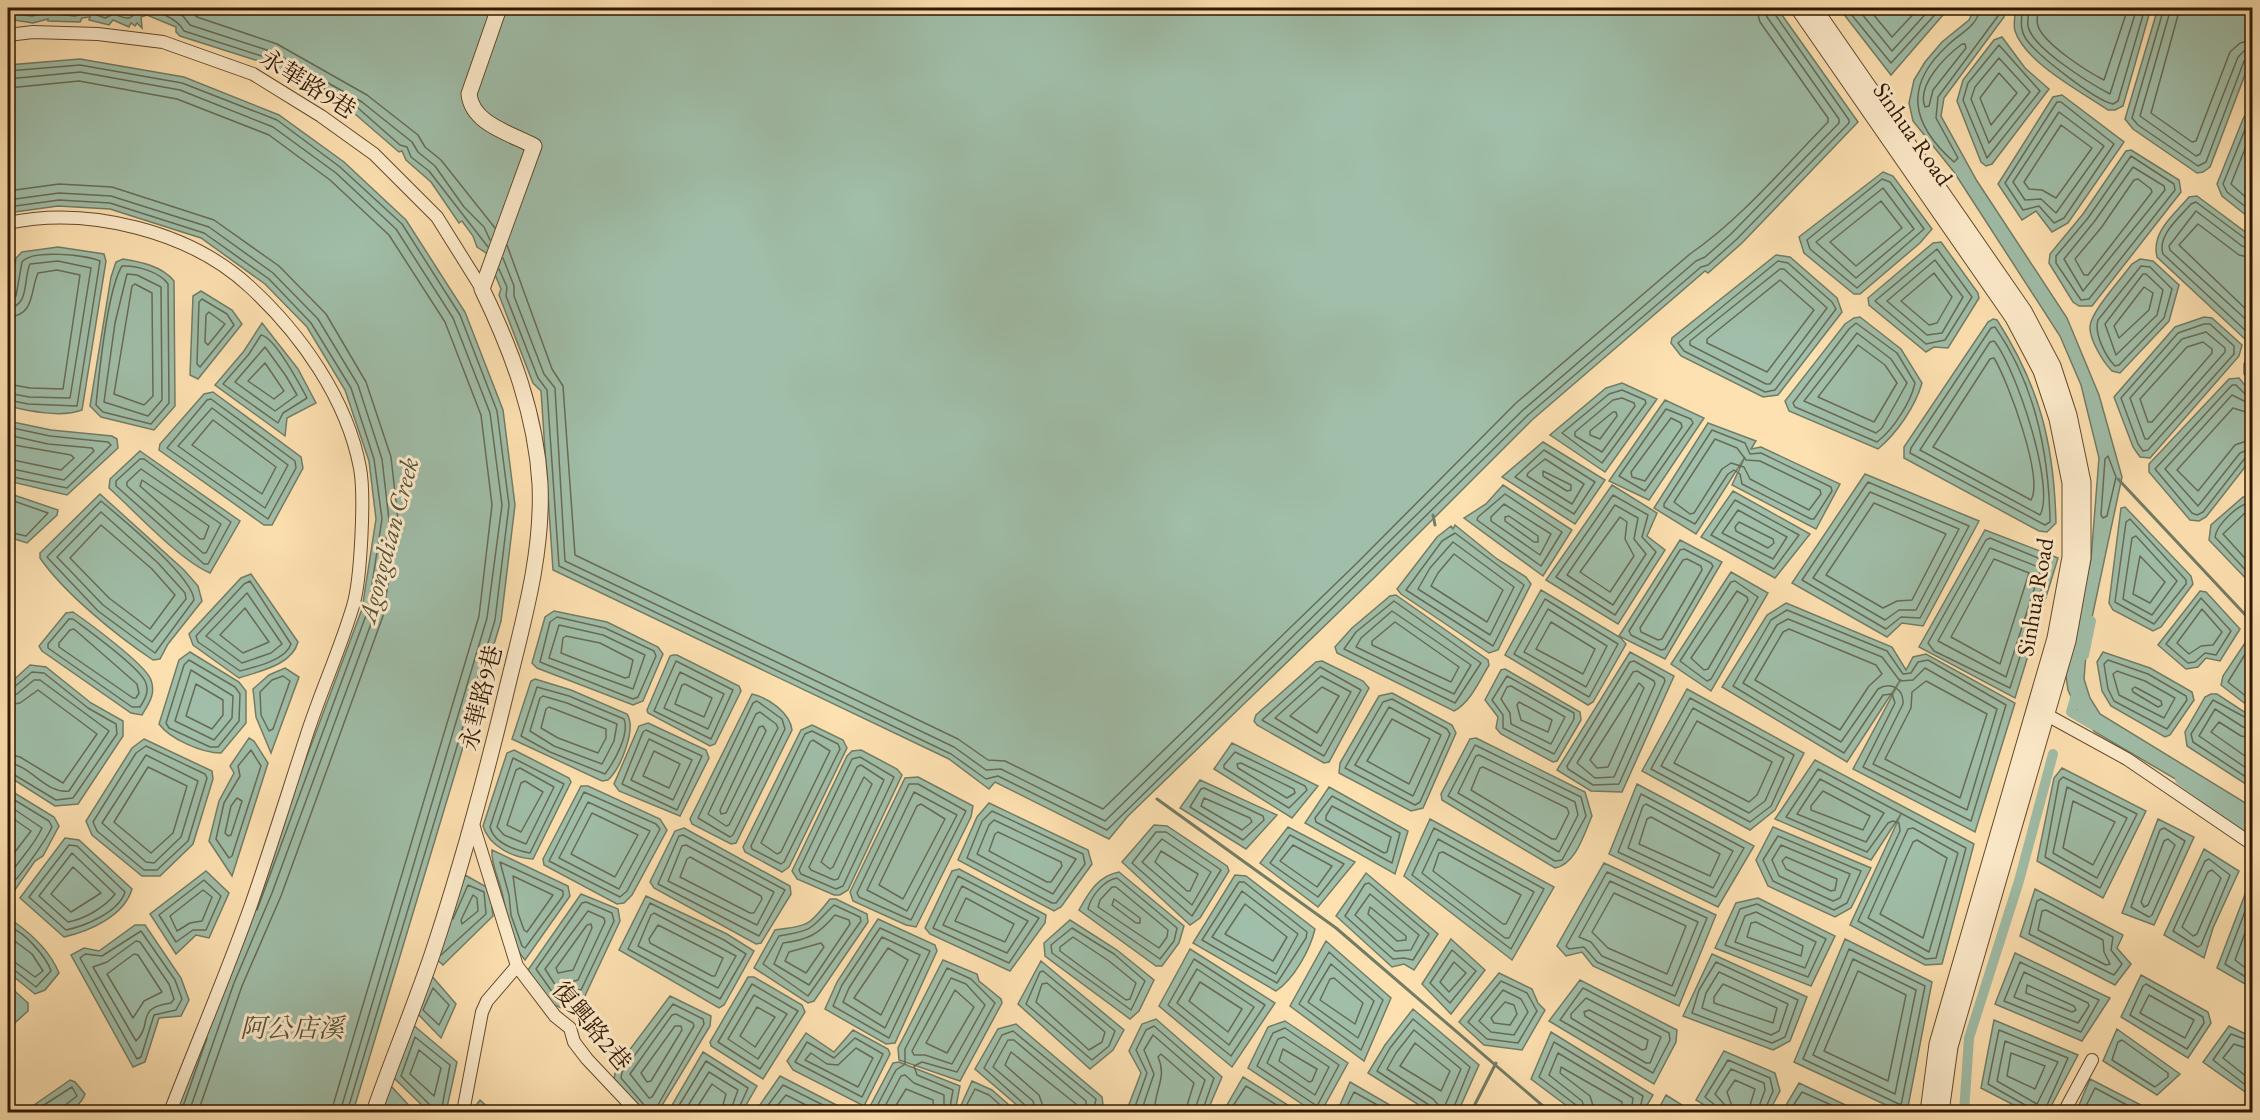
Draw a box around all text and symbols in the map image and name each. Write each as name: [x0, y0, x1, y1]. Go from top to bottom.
street label: 永華路9巷: [254, 42, 362, 125]
street label: Sinhua Road: [1866, 76, 1961, 192]
water label: Agongdian Creek: [349, 454, 426, 628]
street label: Sinhua Road: [2009, 535, 2060, 658]
street label: 永華路9巷: [452, 642, 509, 754]
street label: 復興路2巷: [546, 975, 639, 1077]
water label: 阿公店溪: [240, 1011, 347, 1045]

